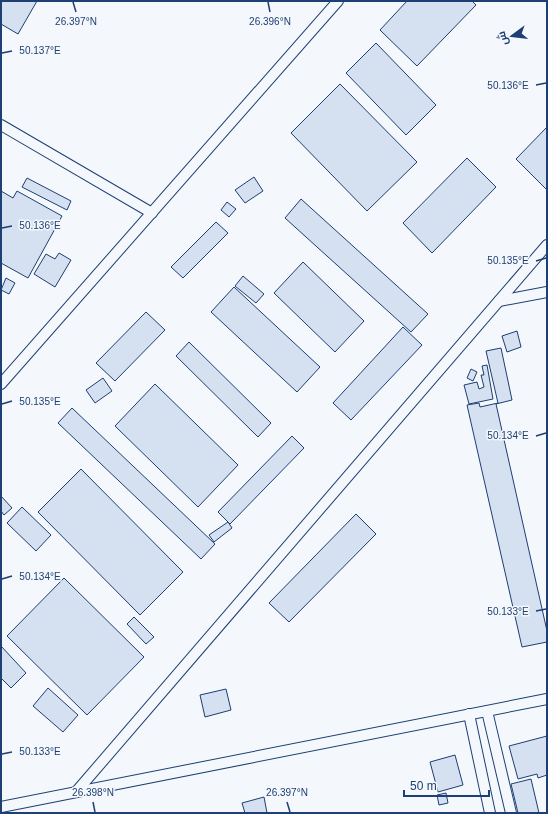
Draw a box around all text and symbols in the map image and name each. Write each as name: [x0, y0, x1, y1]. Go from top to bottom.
text: 26.397°N: [55, 16, 97, 27]
text: 26.396°N: [249, 16, 291, 27]
north arrow: [492, 16, 532, 56]
text: ش: [495, 30, 511, 47]
text: 50.137°E: [19, 45, 61, 56]
text: 50.136°E: [487, 80, 529, 91]
text: 50.136°E: [19, 220, 61, 231]
text: 50.135°E: [487, 255, 529, 266]
text: 50.135°E: [19, 396, 61, 407]
text: 50.134°E: [487, 430, 529, 441]
text: 50.134°E: [19, 571, 61, 582]
text: 50.133°E: [487, 606, 529, 617]
text: 50.133°E: [19, 746, 61, 757]
scale bar: [404, 772, 489, 798]
text: 50 m: [410, 779, 437, 793]
text: 26.398°N: [72, 787, 114, 798]
text: 26.397°N: [266, 787, 308, 798]

